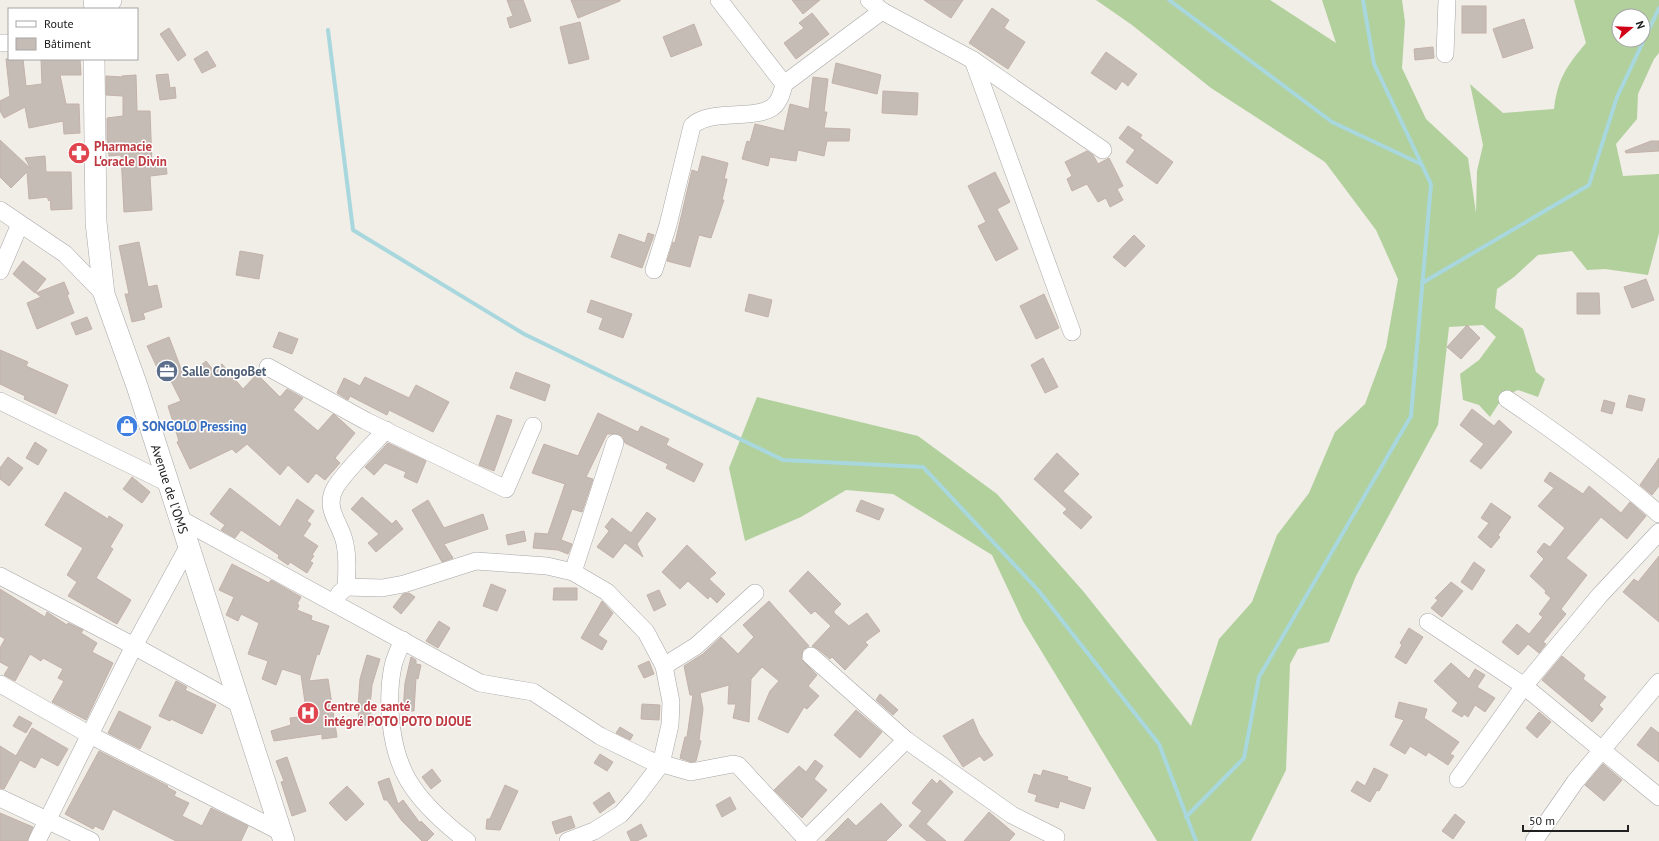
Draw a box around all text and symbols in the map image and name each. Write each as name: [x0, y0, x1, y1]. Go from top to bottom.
legend: [8, 8, 138, 60]
north arrow: [1611, 8, 1651, 48]
text: Route: [44, 16, 74, 31]
text: N: [1633, 19, 1648, 30]
text: Bâtiment: [44, 36, 91, 51]
place label: Pharmacie L'oracle Divin: [94, 138, 167, 170]
pharmacy icon: Pharmacie L'oracle Divin: [66, 140, 92, 166]
office icon: Salle CongoBet: [154, 358, 180, 384]
place label: Salle CongoBet: [182, 363, 267, 380]
shop icon: SONGOLO Pressing: [114, 413, 140, 439]
place label: SONGOLO Pressing: [142, 418, 247, 435]
street label: Avenue de l'OMS: [147, 442, 192, 536]
place label: Centre de santé intégré POTO POTO DJOUE: [324, 698, 472, 730]
hospital icon: Centre de santé intégré POTO POTO DJOUE: [295, 700, 321, 726]
scale bar: [1523, 807, 1628, 833]
text: 50 m: [1529, 813, 1555, 828]

